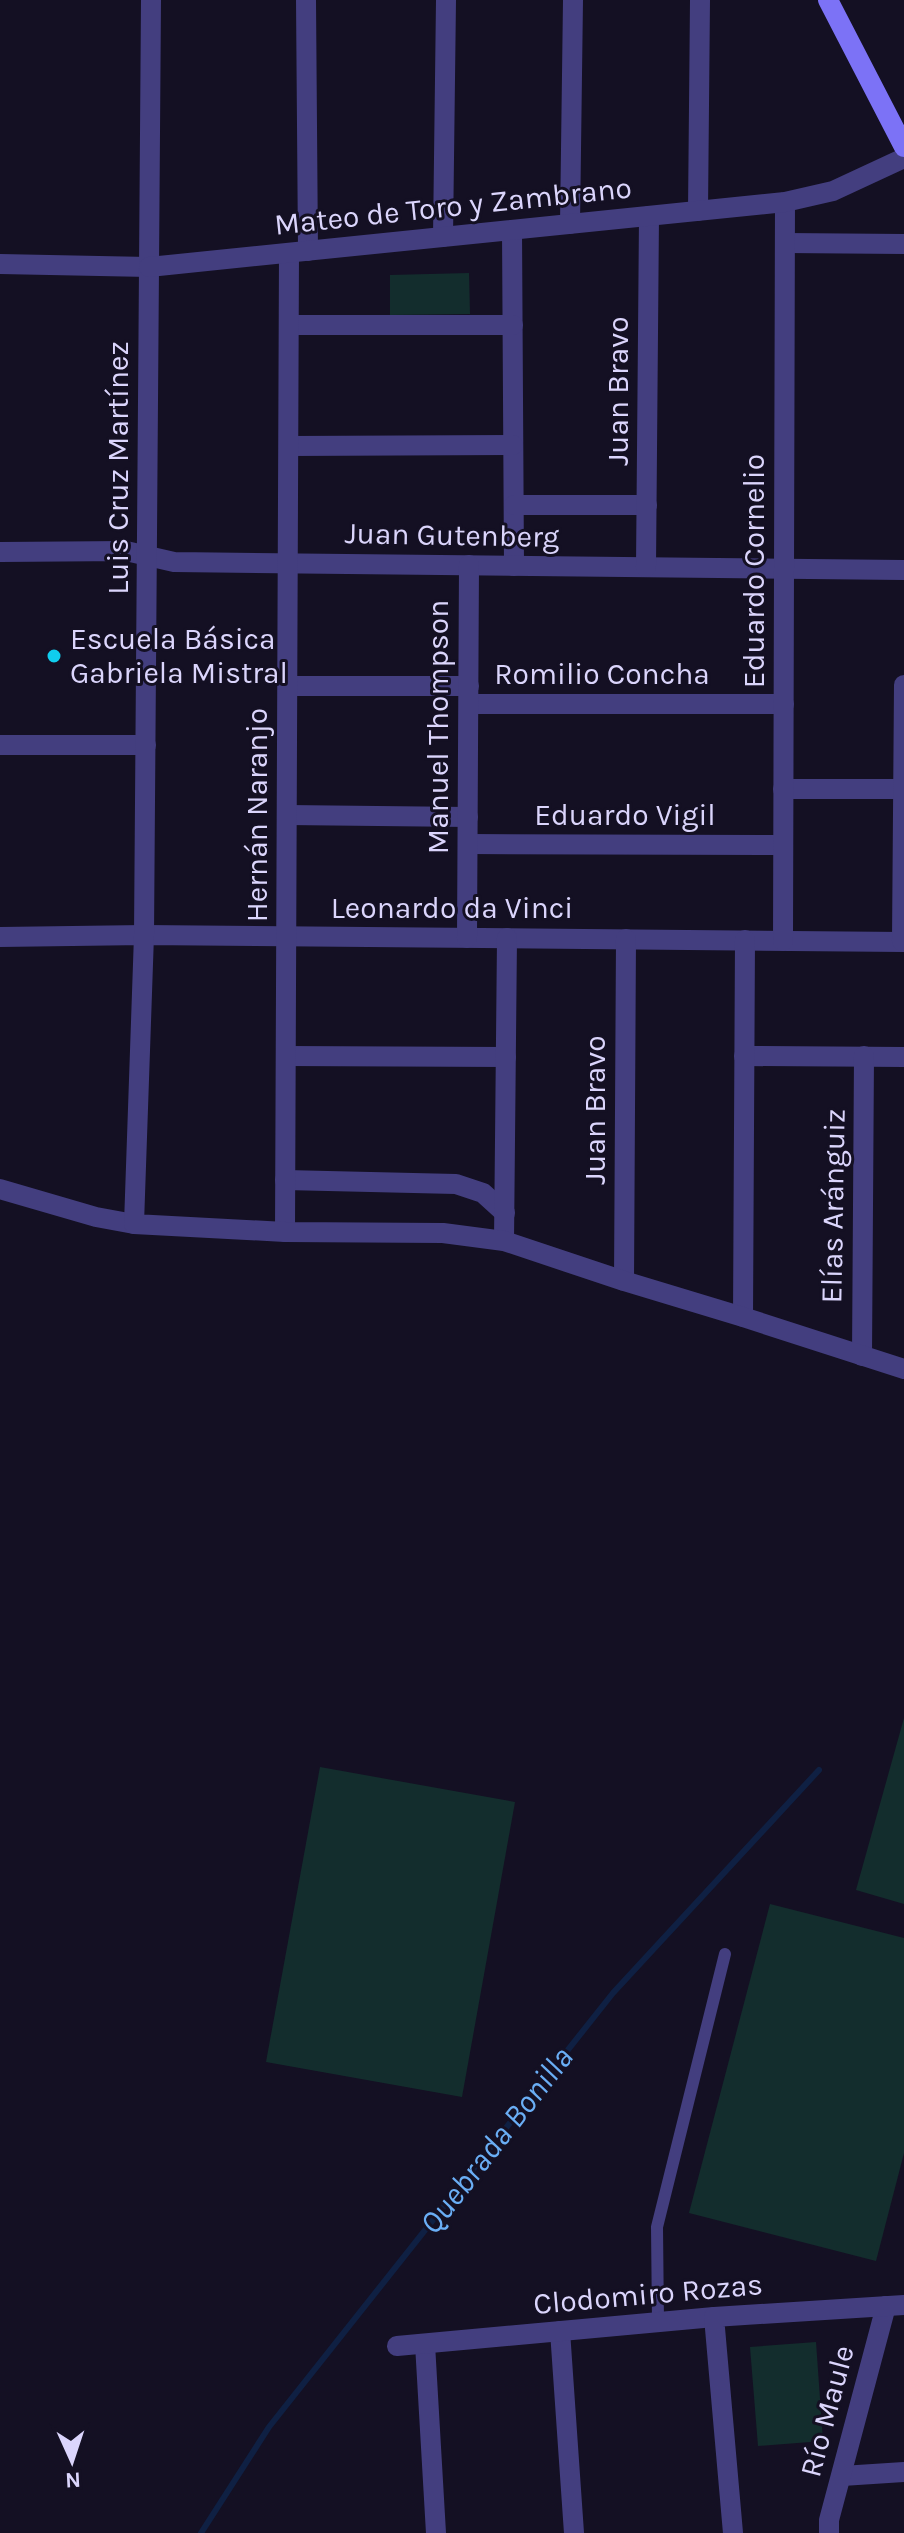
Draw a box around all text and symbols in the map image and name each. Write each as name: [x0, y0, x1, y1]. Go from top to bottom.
street label: Mateo de Toro y Zambrano: [273, 169, 633, 243]
street label: Juan Bravo: [600, 316, 636, 466]
street label: Luis Cruz Martínez: [100, 341, 136, 595]
street label: Eduardo Cornelio: [736, 454, 772, 688]
street label: Juan Gutenberg: [344, 515, 560, 555]
street label: Manuel Thompson: [420, 600, 456, 854]
place label: Escuela Básica Gabriela Mistral: [70, 621, 288, 691]
marker: Escuela Básica Gabriela Mistral: [45, 647, 63, 665]
street label: Romilio Concha: [494, 656, 710, 692]
street label: Hernán Naranjo: [239, 708, 275, 922]
street label: Eduardo Vigil: [534, 797, 716, 833]
street label: Leonardo da Vinci: [331, 890, 573, 926]
street label: Juan Bravo: [577, 1035, 613, 1185]
street label: Elías Aránguiz: [813, 1108, 853, 1304]
water label: Quebrada Bonilla: [412, 2039, 581, 2241]
street label: Clodomiro Rozas: [532, 2266, 764, 2322]
street label: Río Maule: [792, 2341, 862, 2481]
north arrow: [32, 2421, 112, 2501]
text: N: [64, 2467, 82, 2493]

